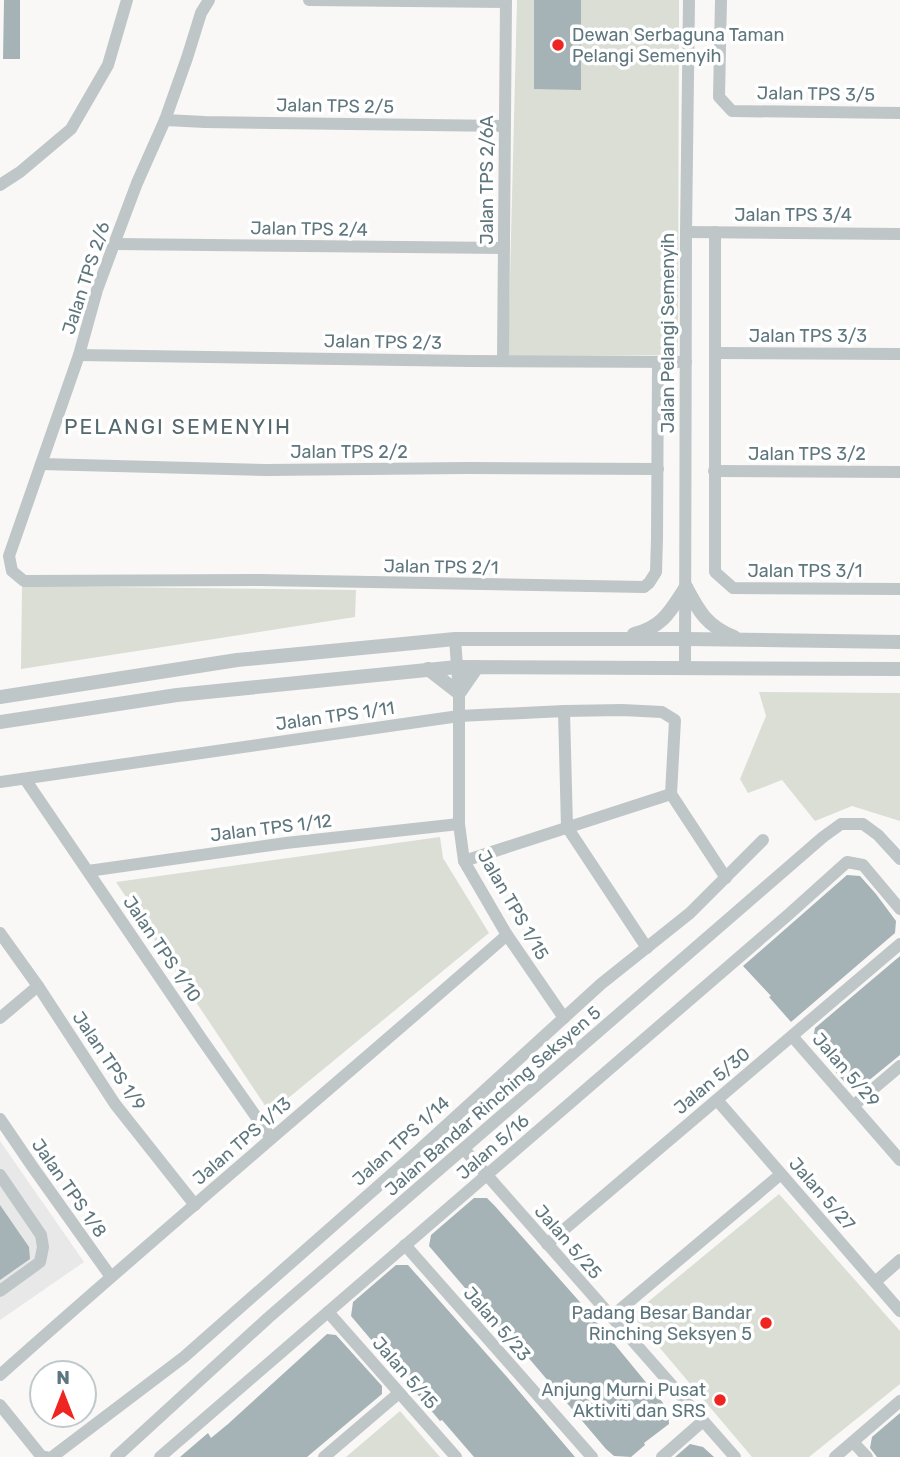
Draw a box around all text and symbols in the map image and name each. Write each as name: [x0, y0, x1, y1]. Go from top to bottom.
place label: Dewan Serbaguna Taman Pelangi Semenyih: [572, 24, 784, 67]
marker: Dewan Serbaguna Taman Pelangi Semenyih: [550, 37, 566, 53]
street label: Jalan TPS 3/5: [757, 82, 875, 106]
street label: Jalan TPS 2/5: [276, 94, 394, 118]
street label: Jalan TPS 2/6A: [476, 115, 498, 245]
street label: Jalan TPS 3/4: [734, 204, 852, 226]
street label: Jalan TPS 2/4: [250, 217, 368, 241]
street label: Jalan TPS 2/6: [57, 219, 115, 337]
street label: Jalan Pelangi Semenyih: [657, 233, 679, 433]
street label: Jalan TPS 3/3: [749, 325, 867, 347]
street label: Jalan TPS 2/3: [324, 330, 442, 354]
district label: PELANGI SEMENYIH: [64, 414, 292, 439]
street label: Jalan TPS 2/2: [290, 441, 408, 463]
street label: Jalan TPS 3/2: [748, 443, 866, 465]
street label: Jalan TPS 2/1: [383, 555, 499, 579]
street label: Jalan TPS 3/1: [747, 560, 863, 582]
street label: Jalan TPS 1/11: [274, 697, 396, 735]
street label: Jalan TPS 1/12: [209, 810, 333, 846]
street label: Jalan TPS 1/15: [473, 846, 553, 964]
street label: Jalan TPS 1/10: [118, 892, 206, 1006]
street label: Jalan Bandar Rinching Seksyen 5: [381, 1001, 605, 1201]
street label: Jalan TPS 1/9: [68, 1007, 150, 1115]
street label: Jalan 5/29: [808, 1028, 884, 1112]
street label: Jalan 5/30: [670, 1043, 754, 1119]
street label: Jalan TPS 1/13: [188, 1092, 296, 1190]
street label: Jalan TPS 1/14: [348, 1092, 454, 1190]
street label: Jalan 5/16: [452, 1110, 534, 1184]
street label: Jalan TPS 1/8: [27, 1134, 111, 1242]
street label: Jalan 5/27: [784, 1153, 860, 1235]
street label: Jalan 5/25: [530, 1200, 606, 1284]
street label: Jalan 5/23: [459, 1282, 535, 1366]
place label: Padang Besar Bandar Rinching Seksyen 5: [572, 1302, 752, 1345]
marker: Padang Besar Bandar Rinching Seksyen 5: [758, 1315, 774, 1331]
street label: Jalan 5/15: [368, 1332, 442, 1414]
north arrow: [28, 1359, 98, 1429]
text: N: [56, 1366, 70, 1389]
place label: Anjung Murni Pusat Aktiviti dan SRS: [541, 1379, 706, 1422]
marker: Anjung Murni Pusat Aktiviti dan SRS: [712, 1392, 728, 1408]

